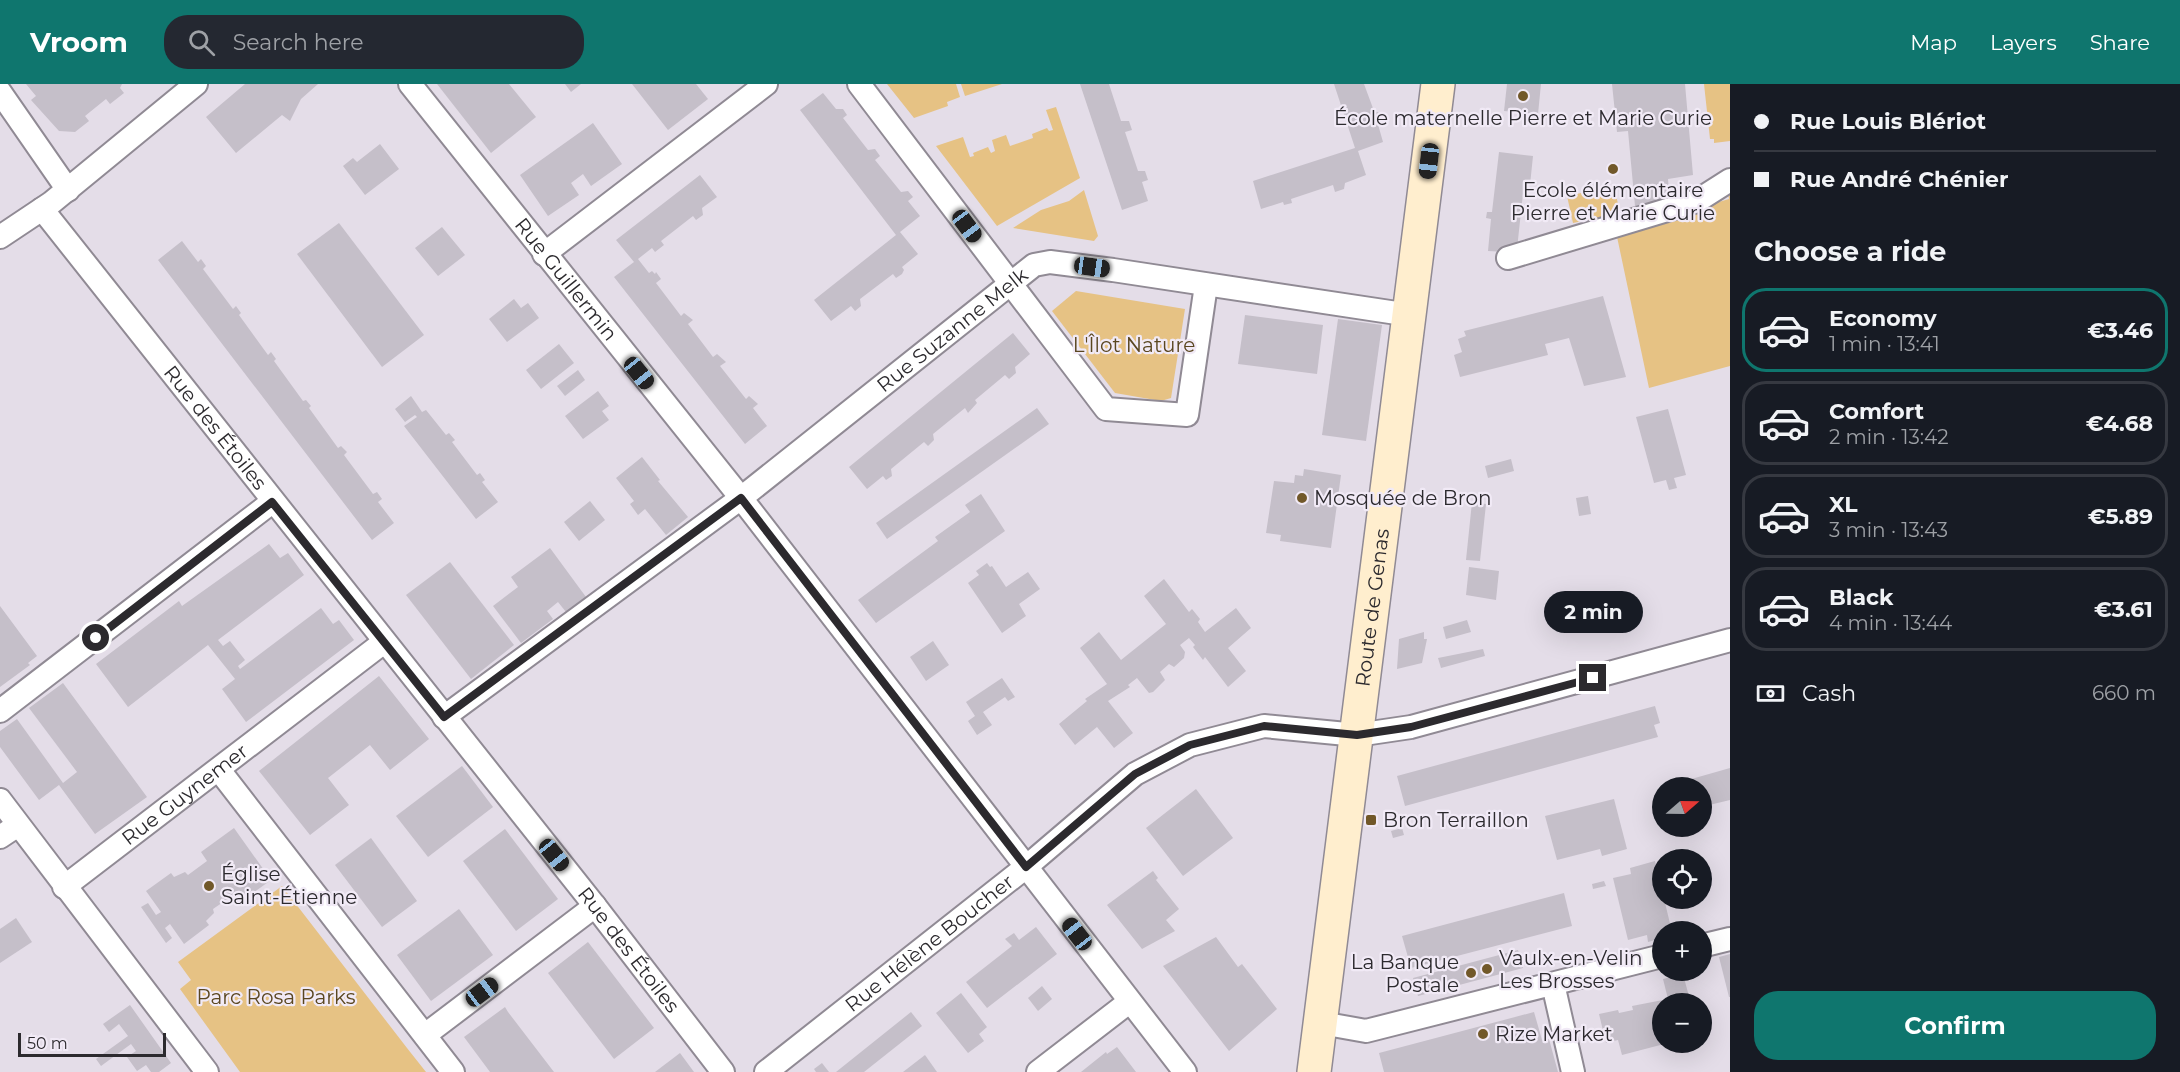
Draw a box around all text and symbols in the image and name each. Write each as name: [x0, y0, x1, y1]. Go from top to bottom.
search box: [164, 15, 584, 69]
text: Vroom: [30, 25, 128, 59]
icon: search: [185, 26, 218, 59]
text: Search here: [233, 29, 364, 56]
text: Map: [1910, 30, 1957, 55]
text: Layers: [1990, 30, 2057, 55]
text: Share: [2090, 30, 2150, 55]
marker: École maternelle Pierre et Marie Curie: [1516, 89, 1530, 103]
place label: École maternelle Pierre et Marie Curie: [1334, 106, 1712, 130]
text: Rue Louis Blériot: [1790, 108, 1986, 135]
car: [1418, 142, 1440, 180]
marker: Ecole élémentaire Pierre et Marie Curie: [1606, 162, 1620, 176]
text: Rue André Chénier: [1790, 166, 2008, 193]
place label: Ecole élémentaire Pierre et Marie Curie: [1511, 178, 1715, 225]
car: [949, 206, 985, 246]
street label: Rue Guillermin: [510, 213, 622, 346]
text: Choose a ride: [1754, 235, 1946, 268]
car: [1073, 256, 1111, 278]
street label: Rue Suzanne Melk: [872, 263, 1033, 397]
icon: car: [1757, 303, 1811, 357]
text: Economy: [1829, 305, 1937, 332]
text: €3.46: [2087, 317, 2153, 344]
text: 1 min · 13:41: [1829, 332, 1940, 356]
park label: L'Îlot Nature: [1073, 333, 1195, 357]
car: [621, 353, 657, 393]
street label: Rue des Étoiles: [159, 361, 272, 495]
icon: car: [1757, 396, 1811, 450]
text: Comfort: [1829, 398, 1924, 425]
text: €4.68: [2086, 410, 2153, 437]
text: 2 min · 13:42: [1829, 425, 1949, 449]
place label: Mosquée de Bron: [1314, 486, 1492, 510]
icon: car: [1757, 489, 1811, 543]
marker: Mosquée de Bron: [1295, 491, 1309, 505]
text: XL: [1829, 491, 1858, 518]
text: €5.89: [2088, 503, 2153, 530]
text: 3 min · 13:43: [1829, 518, 1948, 542]
street label: Route de Genas: [1350, 527, 1394, 688]
icon: car: [1757, 582, 1811, 636]
text: Black: [1829, 584, 1893, 611]
callout: 2 min: [1544, 591, 1642, 633]
text: €3.61: [2094, 596, 2153, 623]
text: 2 min: [1564, 600, 1623, 624]
text: 4 min · 13:44: [1829, 611, 1952, 635]
route start: [82, 624, 109, 651]
route end: [1579, 664, 1606, 691]
icon: cash: [1754, 677, 1787, 710]
text: Cash: [1802, 680, 1856, 707]
text: 660 m: [2092, 681, 2156, 705]
street label: Rue Guynemer: [117, 739, 252, 850]
north arrow: [1652, 777, 1712, 837]
map controls: [1652, 777, 1712, 1053]
place label: Bron Terraillon: [1383, 808, 1529, 832]
marker: Bron Terraillon: [1364, 813, 1378, 827]
car: [536, 835, 572, 875]
button: locate: [1652, 849, 1712, 909]
place label: Église Saint-Étienne: [221, 862, 357, 909]
street label: Rue Hélène Boucher: [840, 869, 1018, 1017]
marker: Église Saint-Étienne: [202, 879, 216, 893]
street label: Rue des Étoiles: [573, 882, 685, 1017]
car: [1059, 914, 1095, 954]
button: +: [1652, 921, 1712, 981]
place label: Vaulx-en-Velin Les Brosses: [1499, 946, 1643, 993]
place label: La Banque Postale: [1351, 950, 1459, 997]
marker: Vaulx-en-Velin Les Brosses: [1480, 962, 1494, 976]
marker: La Banque Postale: [1464, 966, 1478, 980]
car: [462, 974, 502, 1010]
park label: Parc Rosa Parks: [196, 985, 356, 1009]
button: Confirm: [1754, 991, 2156, 1060]
button: −: [1652, 993, 1712, 1053]
place label: Rize Market: [1495, 1022, 1613, 1046]
marker: Rize Market: [1476, 1027, 1490, 1041]
scale bar: [18, 1030, 166, 1058]
text: 50 m: [27, 1034, 68, 1053]

